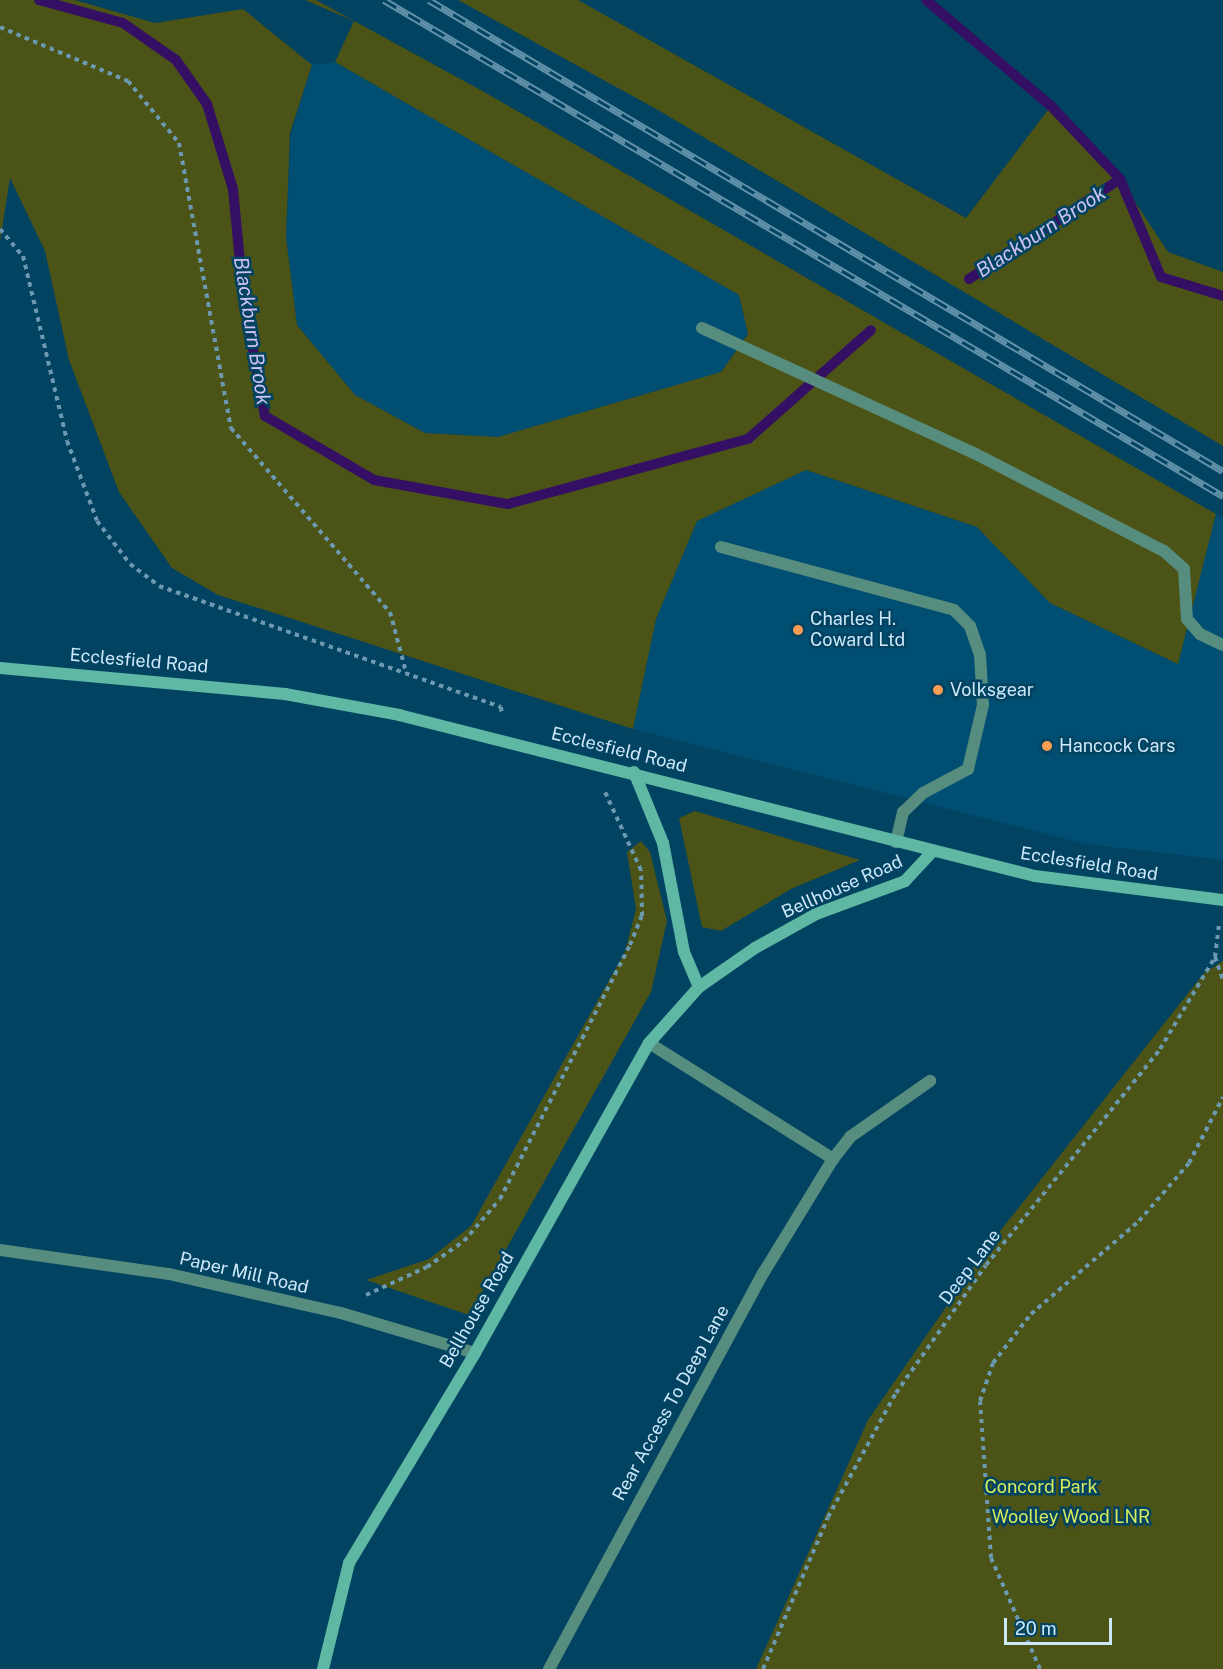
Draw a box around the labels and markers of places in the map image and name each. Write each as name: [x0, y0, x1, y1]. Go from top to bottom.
place label: Charles H. Coward Ltd: [810, 609, 905, 652]
marker: Charles H. Coward Ltd: [791, 623, 805, 637]
place label: Volksgear: [950, 679, 1034, 701]
marker: Volksgear: [931, 683, 945, 697]
place label: Hancock Cars: [1059, 735, 1175, 757]
marker: Hancock Cars: [1040, 739, 1054, 753]

